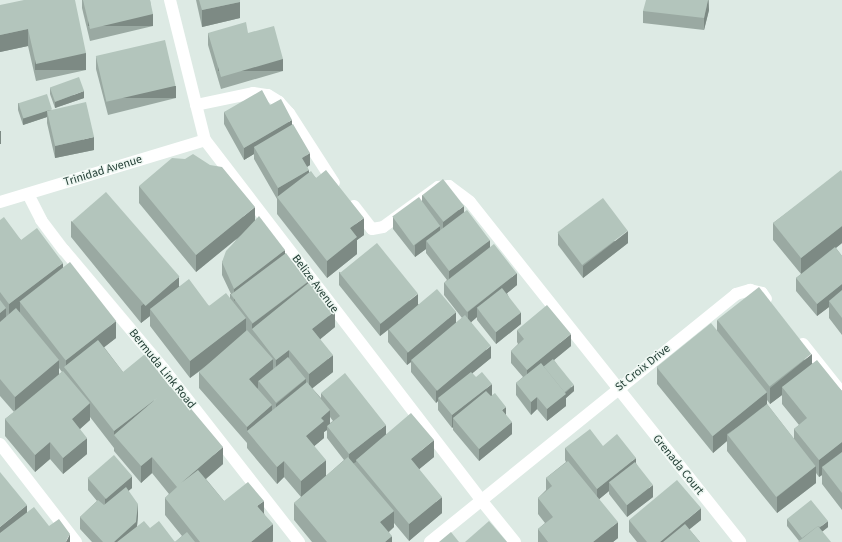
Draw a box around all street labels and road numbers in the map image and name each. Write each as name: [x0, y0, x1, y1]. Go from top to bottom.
street label: Trinidad Avenue: [62, 152, 144, 190]
street label: Belize Avenue: [288, 252, 342, 316]
street label: Bermuda Link Road: [126, 326, 198, 412]
street label: St Croix Drive: [613, 341, 673, 395]
street label: Grenada Court: [649, 432, 707, 498]

